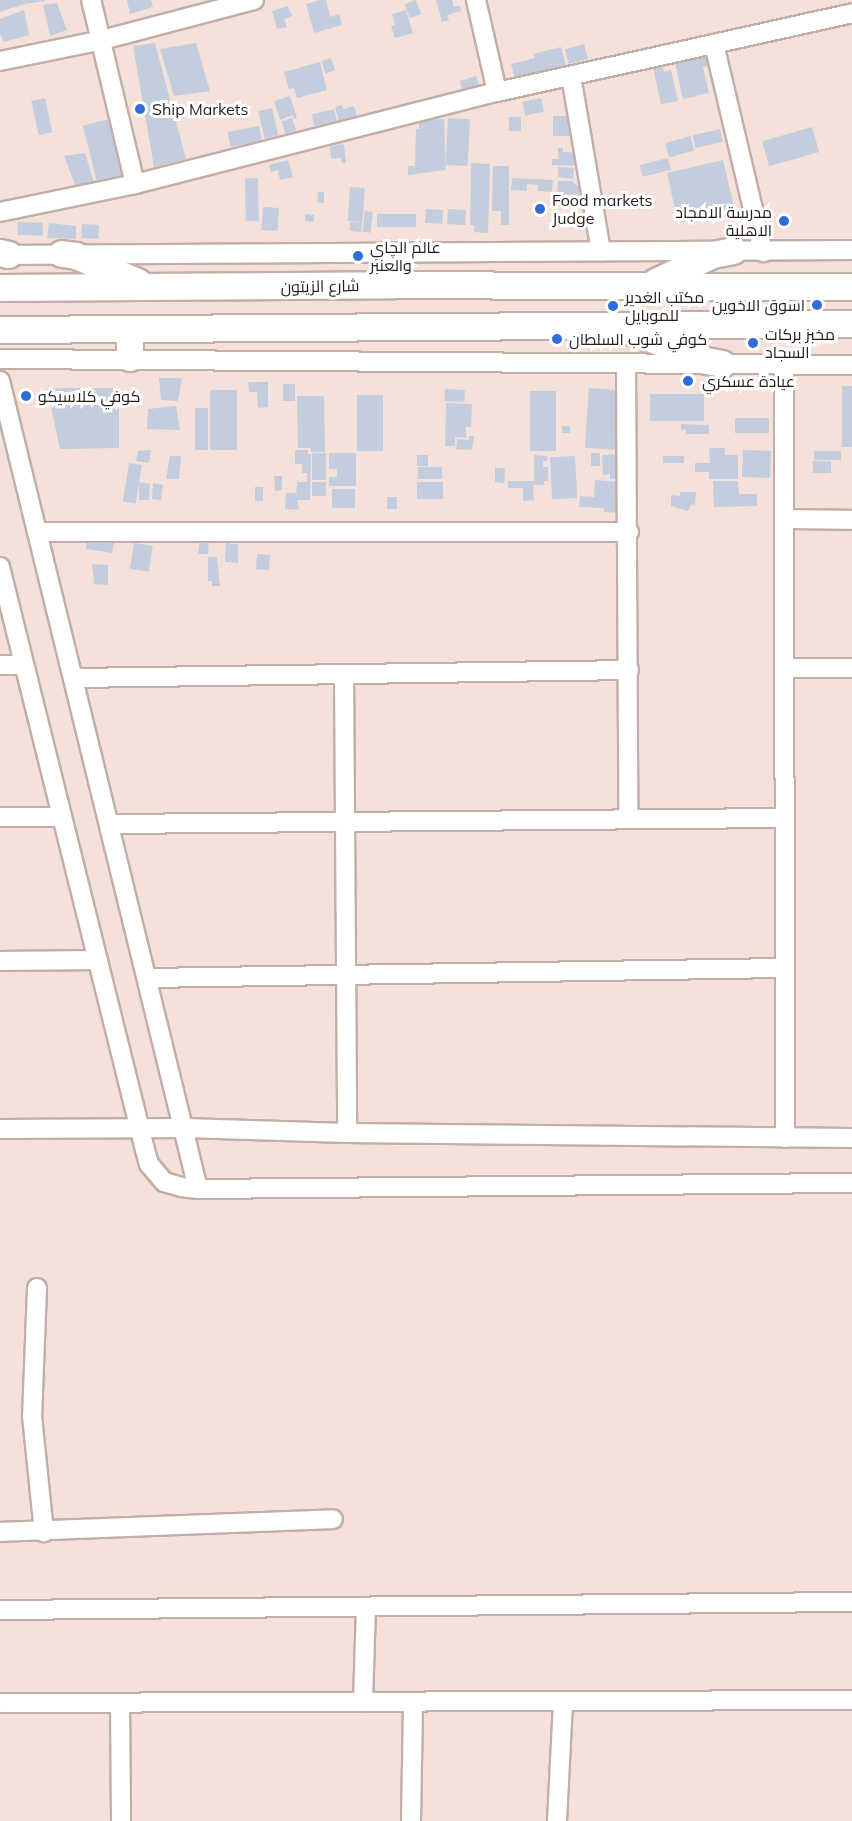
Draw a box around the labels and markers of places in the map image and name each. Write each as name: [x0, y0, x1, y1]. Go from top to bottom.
place label: Ship Markets: [152, 99, 248, 119]
marker: Ship Markets: [133, 102, 147, 116]
place label: Food markets Judge: [552, 190, 652, 228]
marker: Food markets Judge: [533, 202, 547, 216]
place label: مدرسة الامجاد الاهلية: [675, 202, 772, 240]
marker: مدرسة الامجاد الاهلية: [777, 214, 791, 228]
place label: عالم الچاي والعنبر: [370, 237, 441, 275]
marker: عالم الچاي والعنبر: [351, 249, 365, 263]
place label: مكتب الغدير للموبايل: [625, 287, 704, 325]
place label: اسوق الاخوين: [712, 295, 805, 315]
marker: اسوق الاخوين: [810, 298, 824, 312]
marker: مكتب الغدير للموبايل: [606, 299, 620, 313]
place label: مخبز بركات السجاد: [765, 324, 835, 362]
place label: كوفي شوب السلطان: [569, 329, 707, 349]
marker: كوفي شوب السلطان: [550, 332, 564, 346]
marker: مخبز بركات السجاد: [746, 336, 760, 350]
place label: عيادة عسكري: [702, 371, 795, 391]
marker: عيادة عسكري: [679, 372, 697, 390]
place label: كوفي كلاسيكو: [38, 386, 141, 406]
marker: كوفي كلاسيكو: [19, 389, 33, 403]

